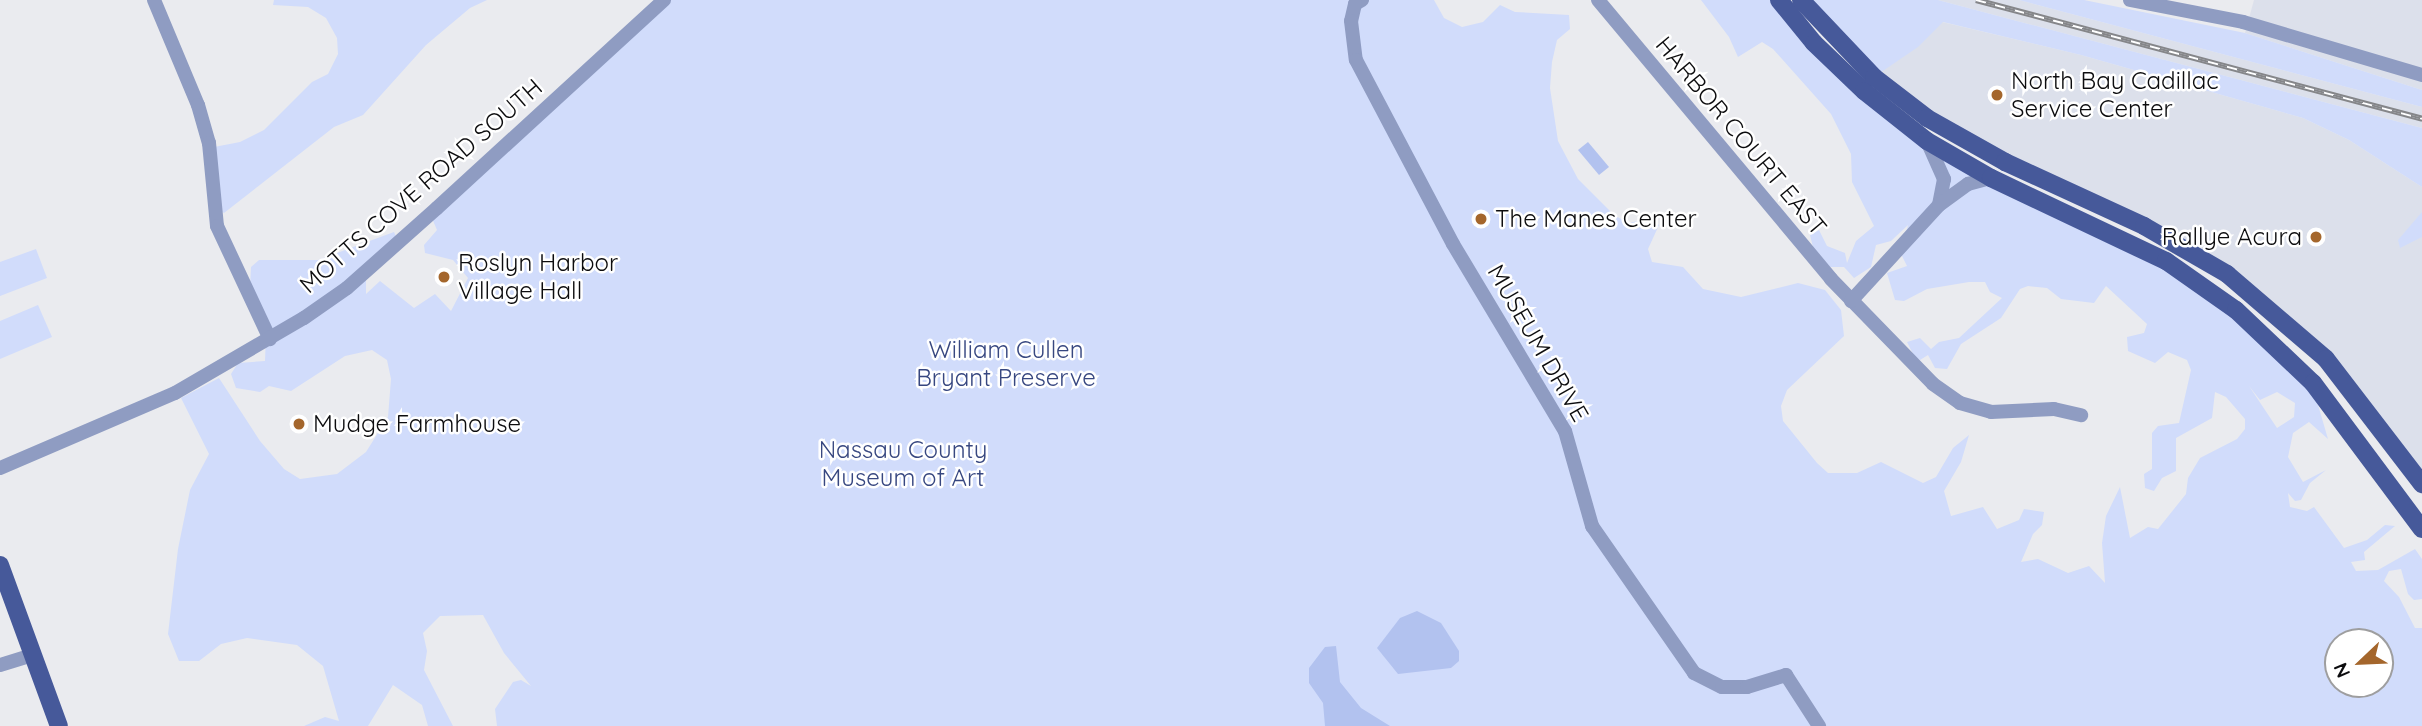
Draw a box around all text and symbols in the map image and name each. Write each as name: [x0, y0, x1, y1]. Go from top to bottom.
street label: HARBOR COURT EAST: [1649, 31, 1833, 241]
place label: North Bay Cadillac Service Center: [2011, 67, 2219, 123]
street label: MOTTS COVE ROAD SOUTH: [294, 73, 548, 299]
marker: North Bay Cadillac Service Center: [1989, 87, 2005, 103]
place label: The Manes Center: [1495, 205, 1697, 233]
marker: The Manes Center: [1473, 211, 1489, 227]
place label: Rallye Acura: [2162, 223, 2302, 251]
marker: Rallye Acura: [2308, 229, 2324, 245]
place label: Roslyn Harbor Village Hall: [458, 249, 618, 305]
street label: MUSEUM DRIVE: [1481, 259, 1595, 427]
marker: Roslyn Harbor Village Hall: [436, 269, 452, 285]
park label: William Cullen Bryant Preserve: [916, 336, 1096, 392]
place label: Mudge Farmhouse: [313, 410, 521, 438]
marker: Mudge Farmhouse: [291, 416, 307, 432]
park label: Nassau County Museum of Art: [819, 436, 987, 492]
north arrow: [2324, 628, 2394, 698]
text: N: [2328, 659, 2355, 682]

